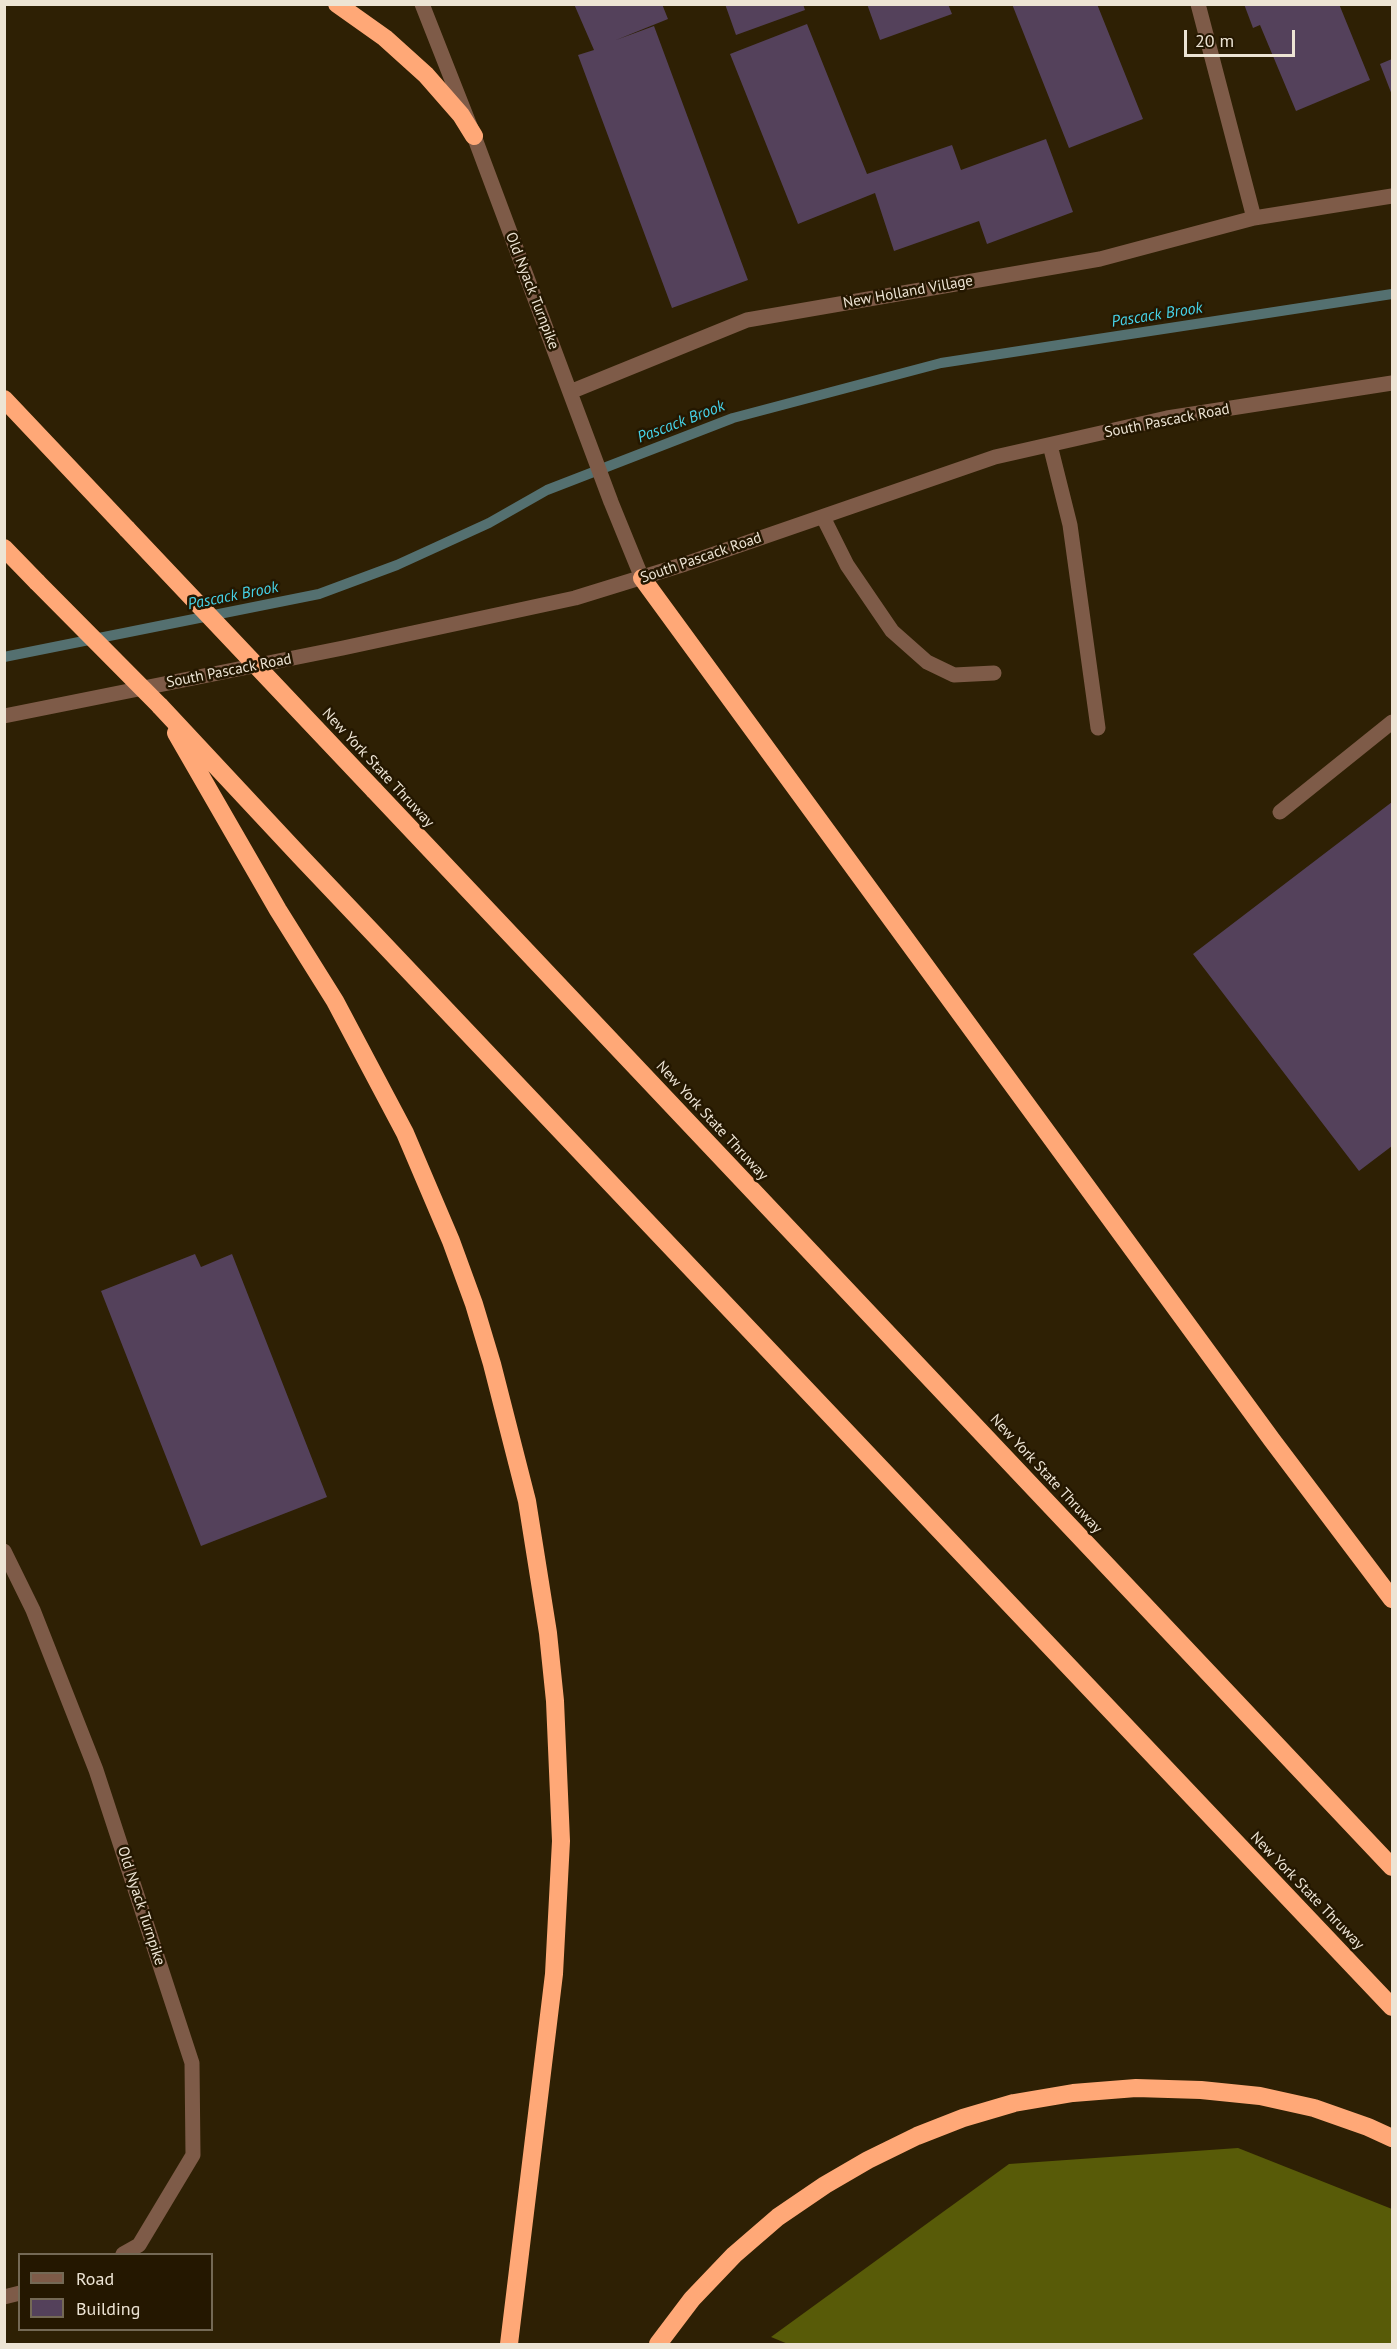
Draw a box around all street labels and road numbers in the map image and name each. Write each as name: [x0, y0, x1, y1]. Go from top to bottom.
street label: Old Nyack Turnpike: [501, 230, 563, 352]
street label: New Holland Village: [842, 272, 974, 312]
street label: South Pascack Road: [1103, 400, 1231, 442]
street label: South Pascack Road: [638, 529, 764, 587]
street label: South Pascack Road: [165, 650, 293, 692]
street label: New York State Thruway: [318, 705, 438, 831]
street label: New York State Thruway: [652, 1058, 772, 1184]
street label: New York State Thruway: [986, 1411, 1106, 1537]
street label: New York State Thruway: [1246, 1829, 1368, 1953]
street label: Old Nyack Turnpike: [113, 1844, 169, 1968]

